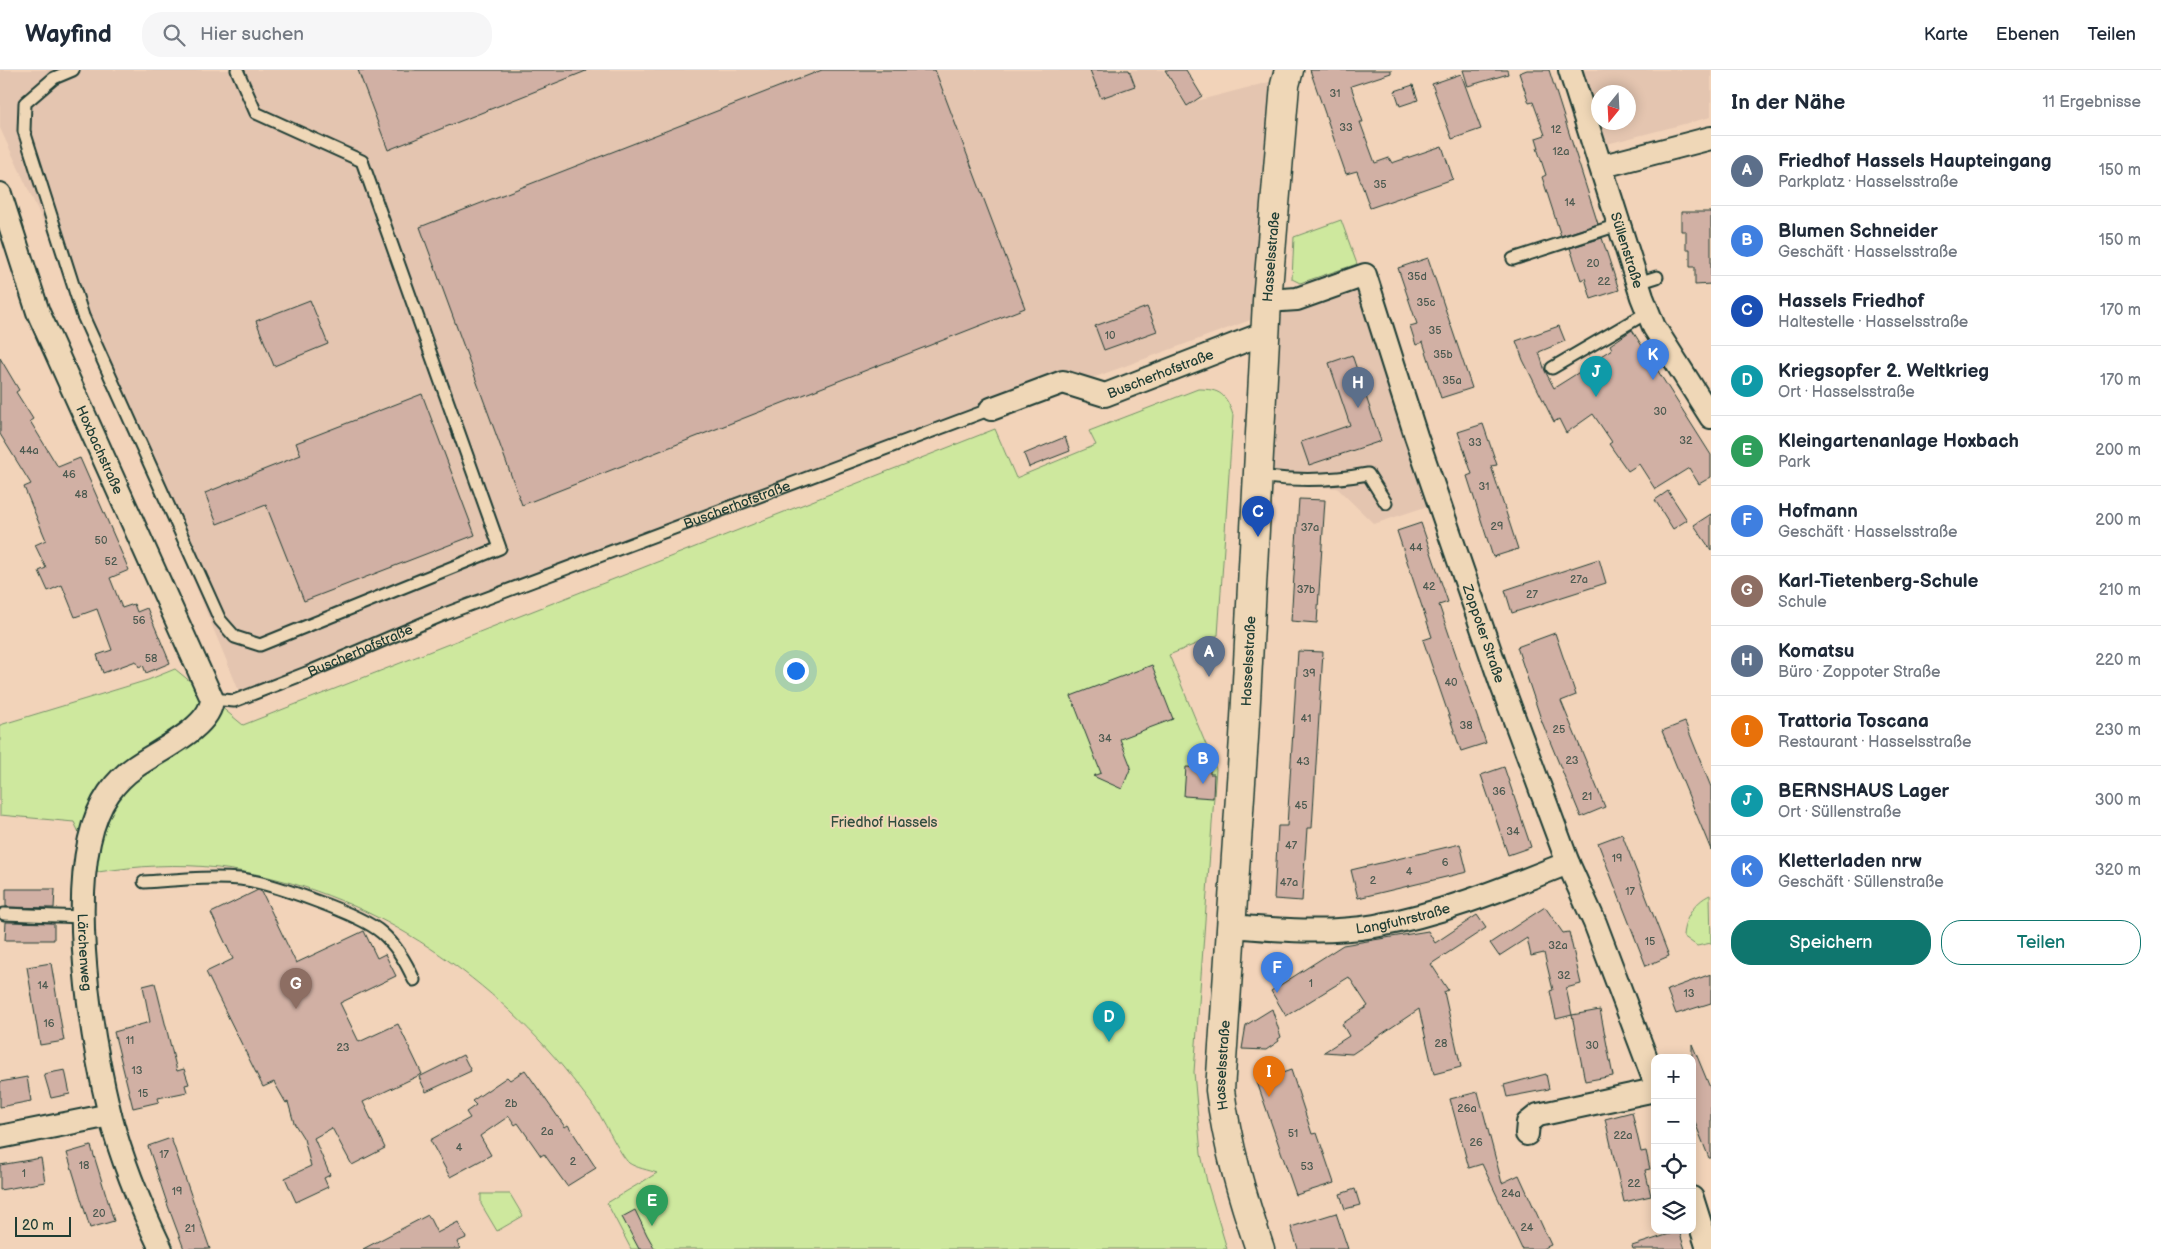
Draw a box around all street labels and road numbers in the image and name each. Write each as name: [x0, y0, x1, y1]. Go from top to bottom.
street label: Süllenstraße: [1607, 210, 1647, 290]
street label: Hasselsstraße: [1259, 211, 1283, 303]
street label: Buscherhofstraße: [1105, 346, 1216, 402]
street label: Hoxbachstraße: [72, 403, 127, 497]
street label: Buscherhofstraße: [681, 477, 793, 533]
street label: Zoppoter Straße: [1458, 581, 1508, 685]
street label: Hasselsstraße: [1238, 616, 1259, 707]
street label: Buscherhofstraße: [305, 621, 415, 681]
street label: Langfuhrstraße: [1355, 900, 1452, 938]
street label: Lärchenweg: [74, 914, 96, 992]
street label: Hasselsstraße: [1212, 1020, 1234, 1112]

